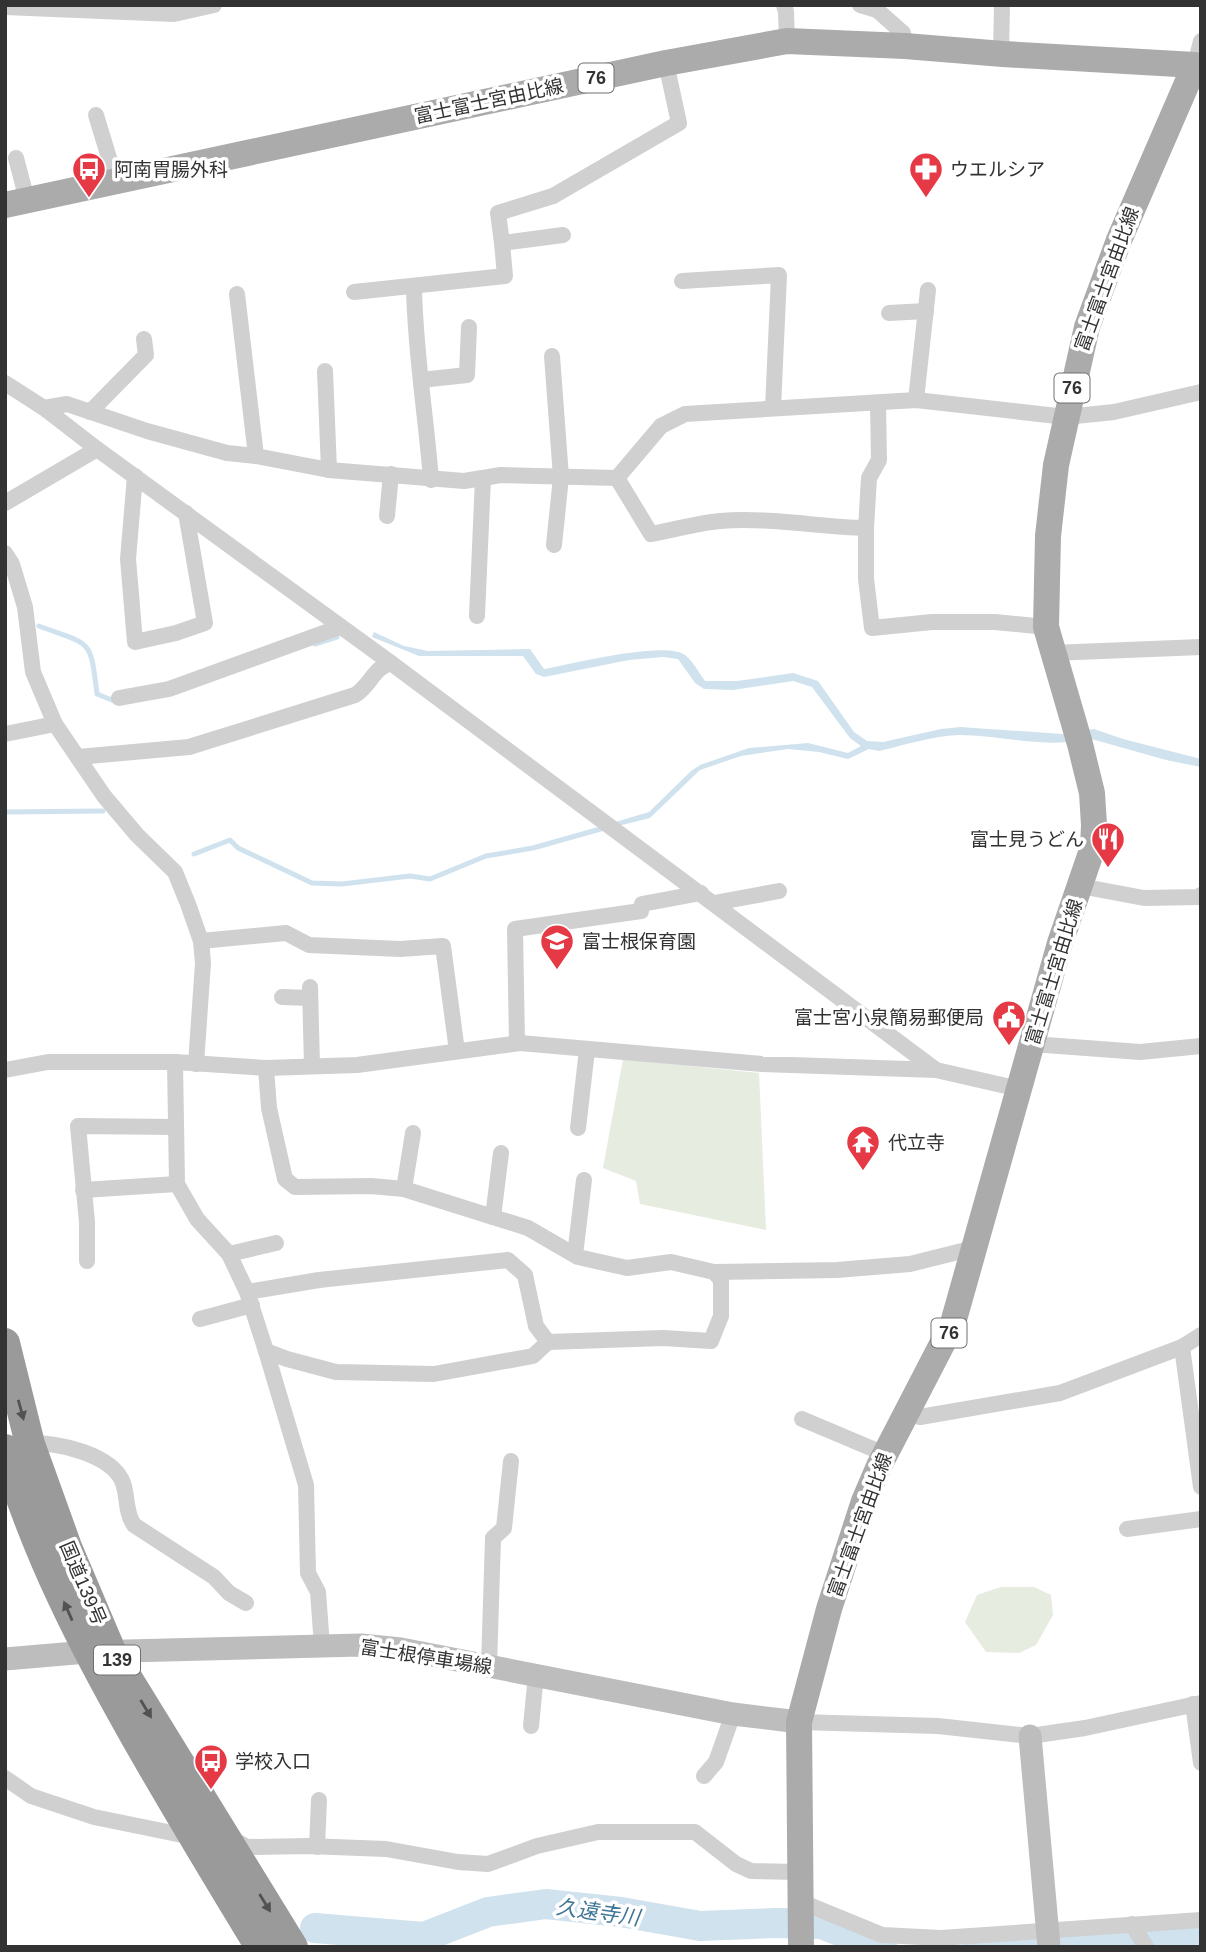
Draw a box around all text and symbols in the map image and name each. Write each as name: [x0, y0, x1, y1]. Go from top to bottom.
road number: 76: [578, 64, 614, 92]
street label: 富士富士宮由比線: [412, 75, 566, 127]
bus stop icon: 阿南胃腸外科: [70, 150, 108, 199]
pharmacy icon: ウエルシア: [907, 150, 945, 199]
place label: 阿南胃腸外科: [114, 159, 228, 180]
place label: ウエルシア: [950, 159, 1045, 180]
street label: 富士富士宮由比線: [1071, 204, 1143, 354]
road number: 76: [1054, 374, 1090, 402]
restaurant icon: 富士見うどん: [1089, 820, 1127, 869]
place label: 富士見うどん: [970, 829, 1084, 850]
street label: 富士富士宮由比線: [1022, 896, 1086, 1048]
school or university icon: 富士根保育園: [538, 922, 576, 971]
place label: 富士根保育園: [582, 931, 696, 952]
public building icon: 富士宮小泉簡易郵便局: [990, 998, 1028, 1047]
place label: 富士宮小泉簡易郵便局: [794, 1007, 984, 1028]
temple icon: 代立寺: [844, 1123, 882, 1172]
place label: 代立寺: [888, 1132, 945, 1153]
road number: 76: [932, 1318, 967, 1348]
one-way arrow: [16, 1399, 27, 1421]
street label: 富士富士宮由比線: [824, 1450, 896, 1600]
street label: 国道139号: [56, 1538, 110, 1628]
one-way arrow: [62, 1601, 74, 1621]
street label: 富士根停車場線: [359, 1636, 493, 1678]
road number: 139: [94, 1646, 140, 1674]
one-way arrow: [140, 1699, 153, 1718]
bus stop icon: 学校入口: [192, 1742, 230, 1791]
place label: 学校入口: [235, 1751, 311, 1772]
one-way arrow: [259, 1893, 272, 1912]
water label: 久遠寺川: [555, 1895, 643, 1930]

